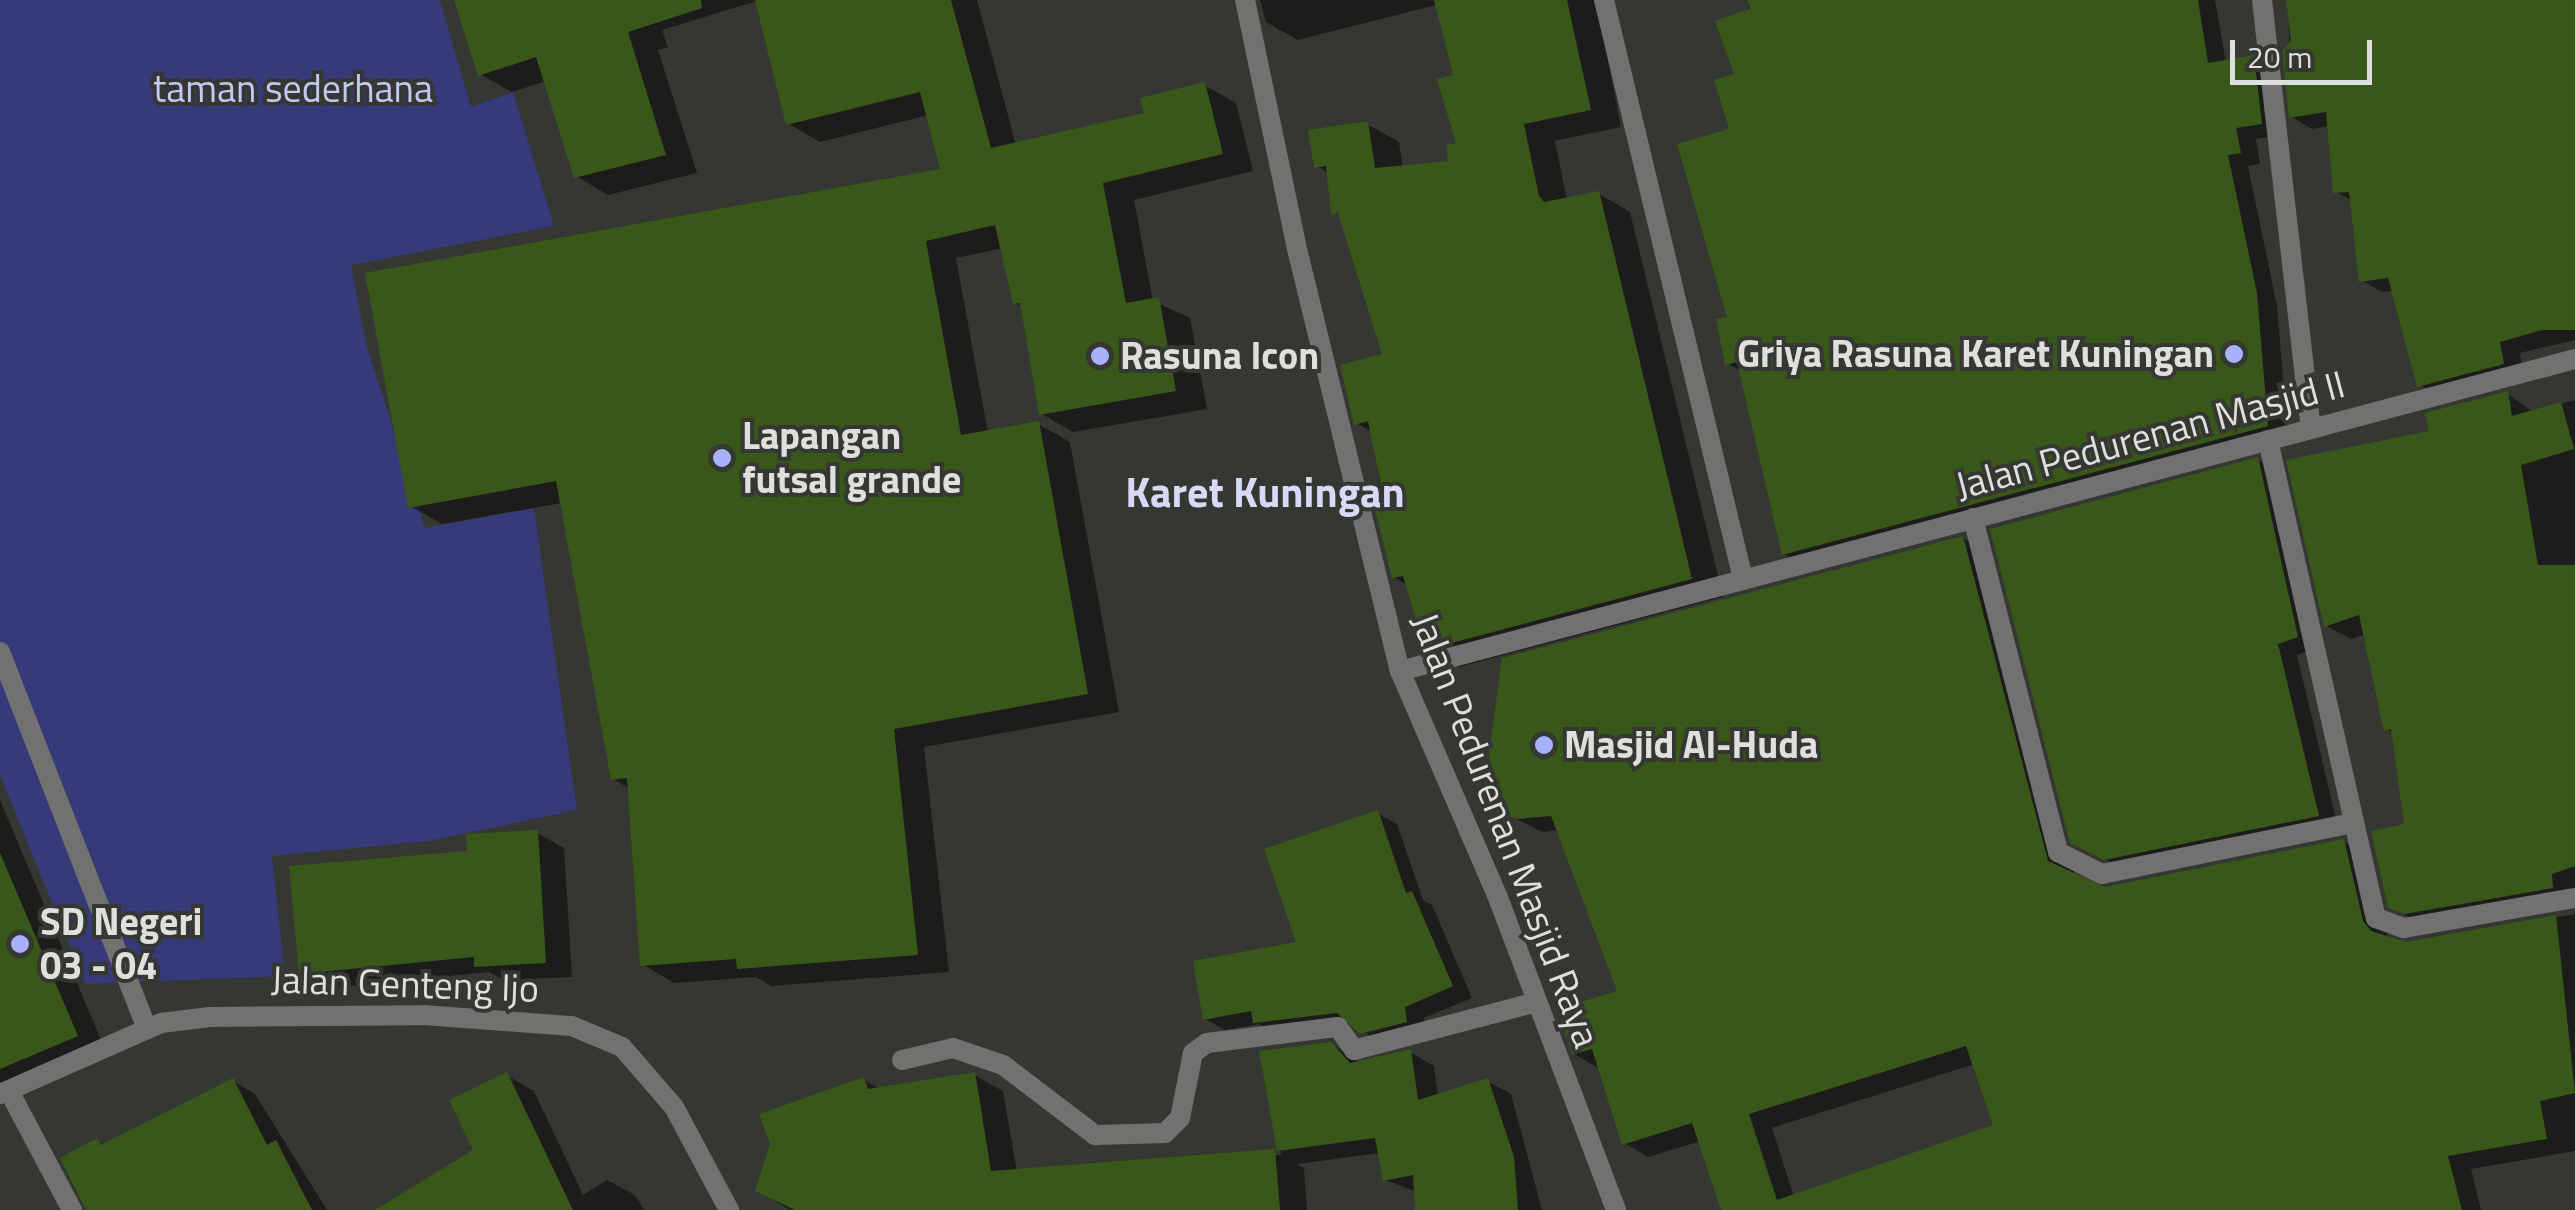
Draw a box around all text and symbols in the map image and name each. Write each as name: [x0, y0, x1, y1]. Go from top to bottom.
scale bar: [2235, 20, 2378, 82]
text: 20 m: [2247, 34, 2312, 80]
park label: taman sederhana: [153, 66, 433, 112]
place label: Griya Rasuna Karet Kuningan: [1737, 331, 2214, 377]
place label: Rasuna Icon: [1120, 333, 1319, 379]
marker: Griya Rasuna Karet Kuningan: [2223, 343, 2245, 365]
marker: Rasuna Icon: [1089, 345, 1111, 367]
street label: Jalan Pedurenan Masjid II: [1950, 361, 2350, 509]
place label: Lapangan futsal grande: [742, 413, 961, 502]
marker: Lapangan futsal grande: [711, 447, 733, 469]
district label: Karet Kuningan: [1125, 466, 1405, 516]
street label: Jalan Pedurenan Masjid Raya: [1402, 606, 1610, 1054]
place label: Masjid Al-Huda: [1564, 722, 1818, 768]
marker: Masjid Al-Huda: [1533, 734, 1555, 756]
place label: SD Negeri 03 - 04: [40, 899, 202, 988]
marker: SD Negeri 03 - 04: [9, 933, 31, 955]
street label: Jalan Genteng Ijo: [270, 957, 540, 1011]

